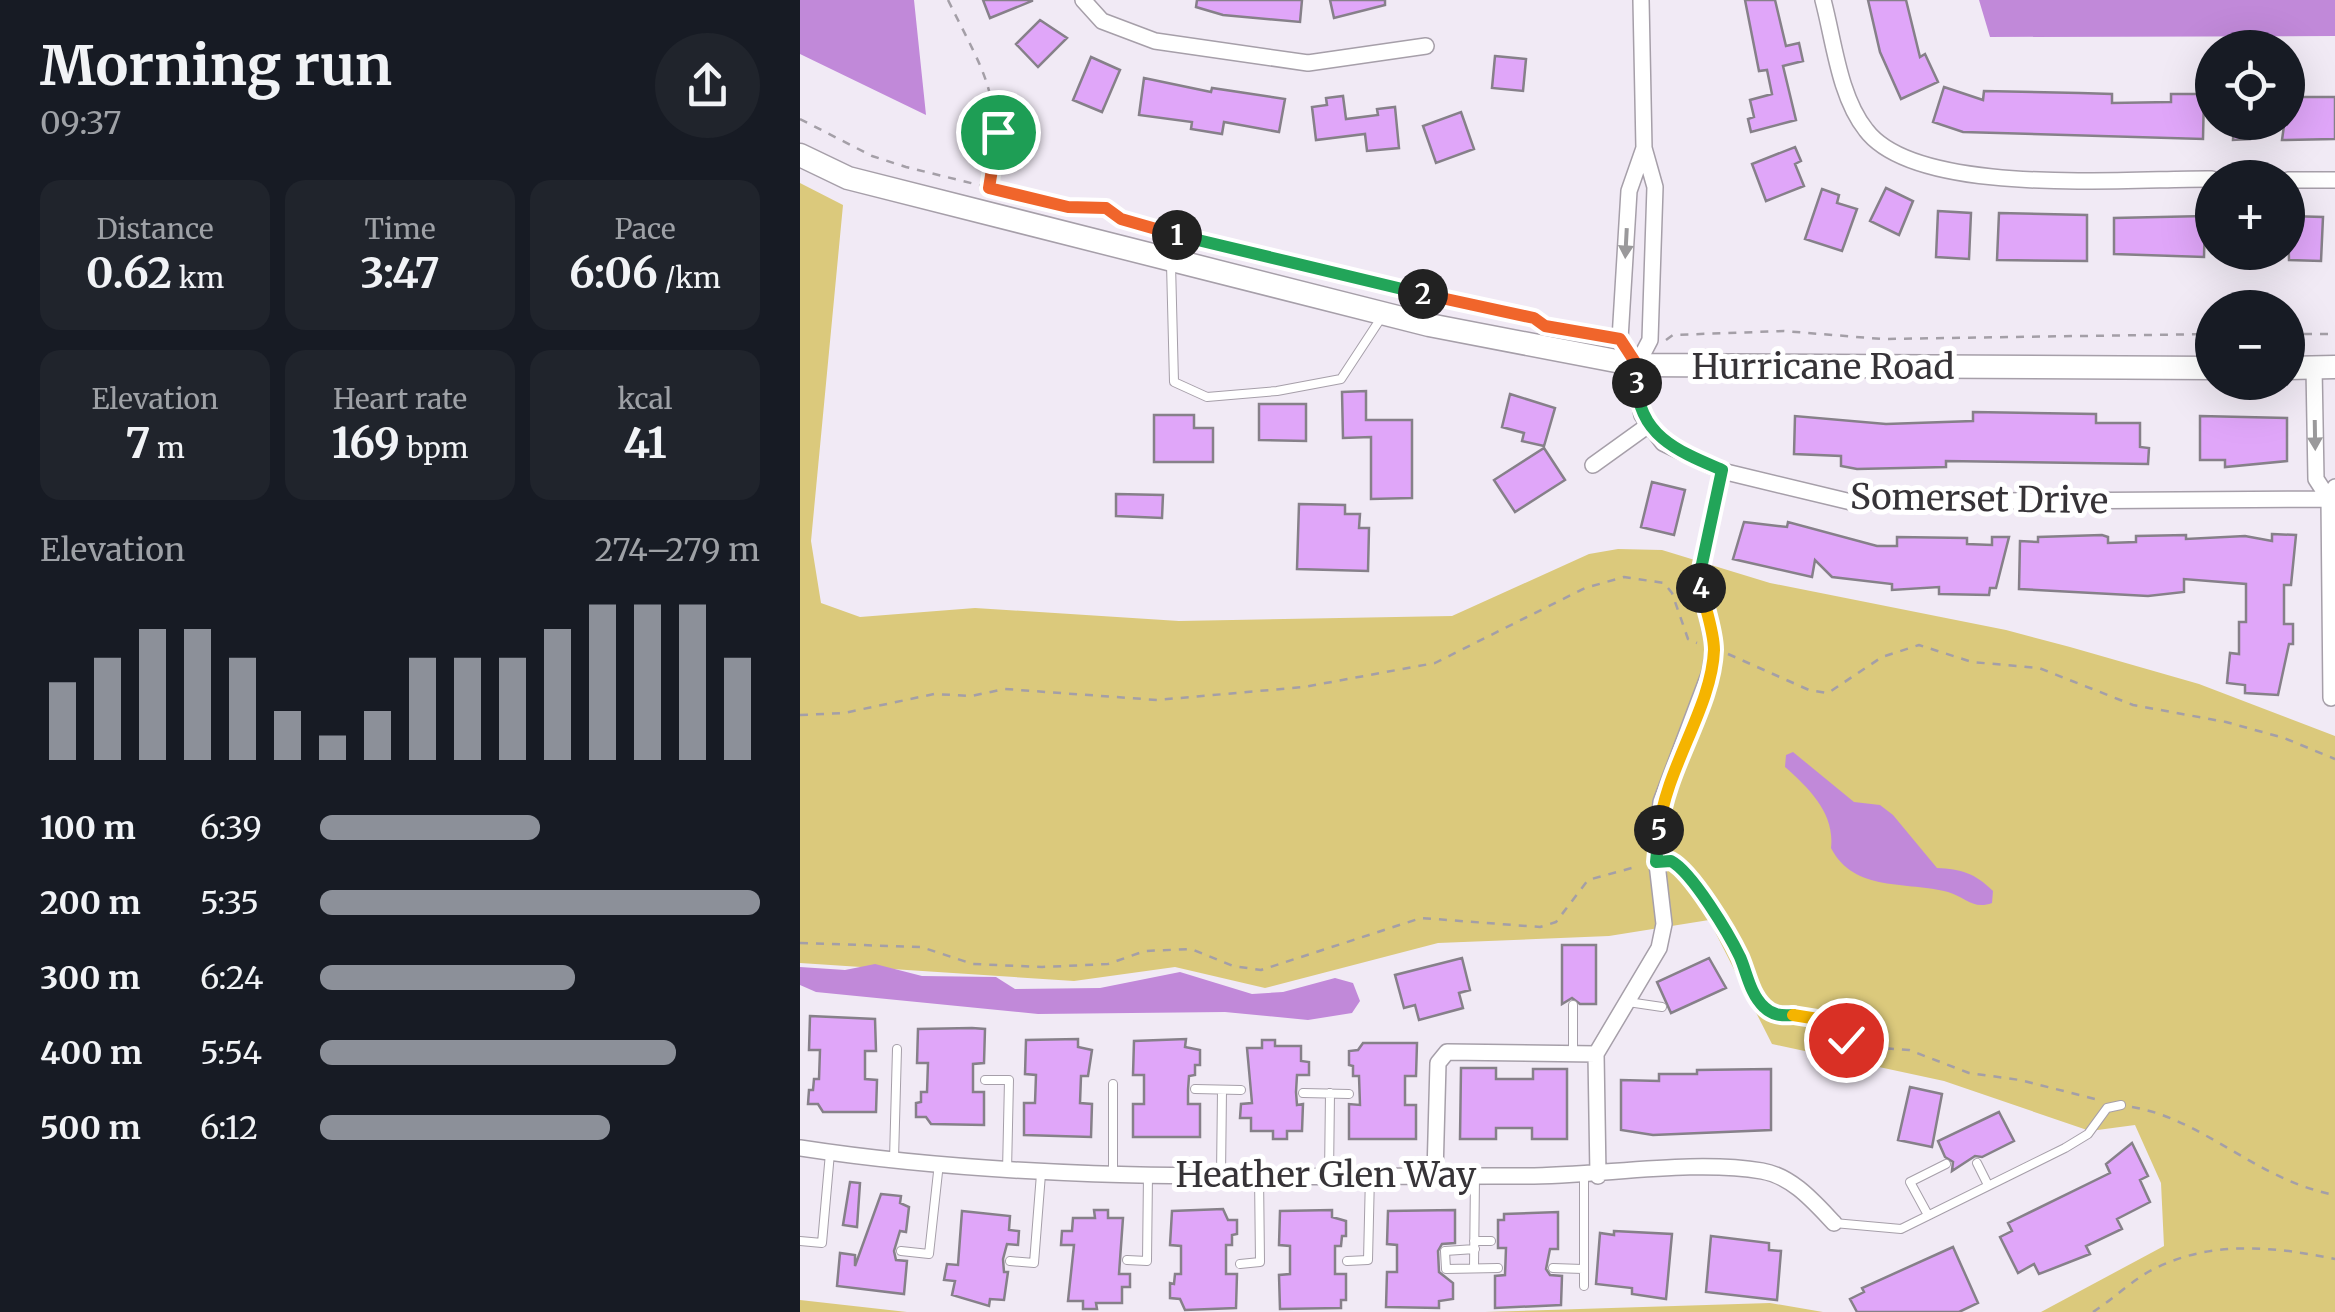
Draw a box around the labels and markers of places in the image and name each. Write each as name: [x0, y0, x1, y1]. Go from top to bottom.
pin: [956, 90, 1041, 175]
pin: 1: [1152, 210, 1202, 260]
pin: 2: [1398, 269, 1448, 319]
pin: 3: [1612, 358, 1662, 408]
pin: 4: [1676, 563, 1726, 613]
pin: 5: [1634, 805, 1684, 855]
pin: [1804, 998, 1889, 1083]

